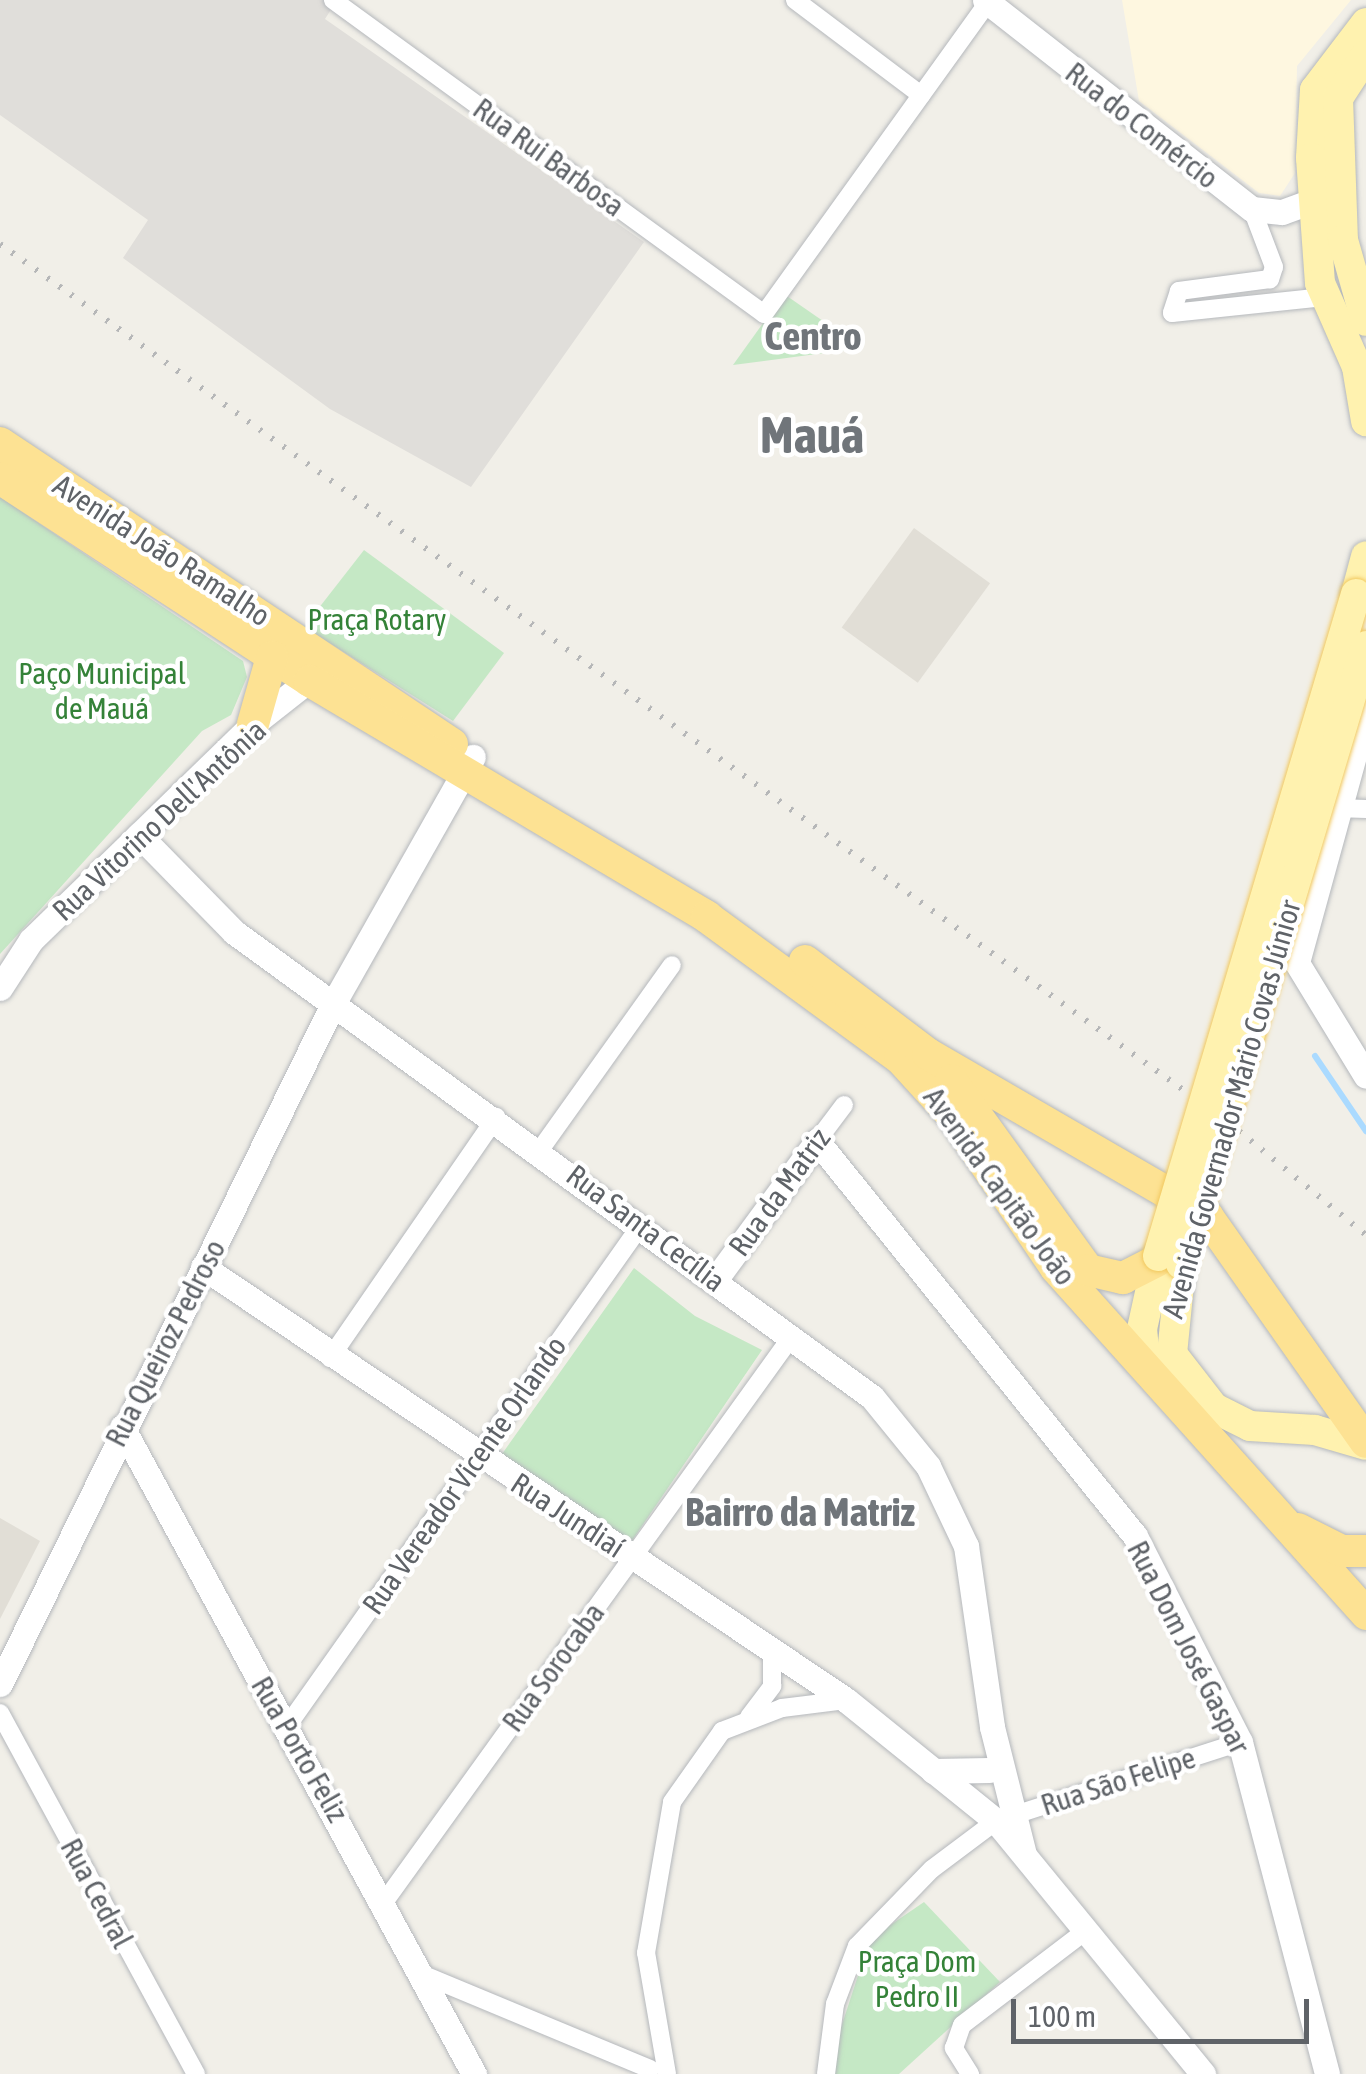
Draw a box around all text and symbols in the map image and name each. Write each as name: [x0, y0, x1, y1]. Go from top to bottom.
street label: Rua do Comércio: [1059, 54, 1225, 196]
street label: Rua Rui Barbosa: [466, 90, 632, 224]
district label: Centro: [764, 312, 862, 360]
district label: Mauá: [760, 406, 864, 466]
street label: Avenida João Ramalho: [47, 467, 277, 633]
park label: Praça Rotary: [308, 601, 446, 637]
park label: Paço Municipal de Mauá: [18, 655, 186, 726]
street label: Rua Vitorino Dell'Antônia: [45, 712, 273, 928]
street label: Avenida Governador Mário Covas Júnior: [1154, 896, 1308, 1322]
street label: Avenida Capitão João: [916, 1080, 1084, 1292]
street label: Rua da Matriz: [721, 1121, 837, 1263]
street label: Rua Santa Cecília: [560, 1157, 732, 1299]
street label: Rua Queiroz Pedroso: [97, 1234, 233, 1452]
street label: Rua Vereador Vicente Orlando: [354, 1329, 574, 1621]
street label: Rua Jundiaí: [504, 1465, 632, 1565]
district label: Bairro da Matriz: [685, 1488, 915, 1536]
street label: Rua Dom José Gaspar: [1120, 1535, 1258, 1759]
street label: Rua Sorocaba: [494, 1596, 612, 1738]
street label: Rua Porto Feliz: [244, 1670, 356, 1828]
street label: Rua São Felipe: [1036, 1739, 1200, 1823]
street label: Rua Cedral: [53, 1832, 141, 1954]
park label: Praça Dom Pedro II: [858, 1943, 976, 2014]
scale bar: [1016, 1979, 1314, 2041]
text: 100 m: [1028, 1999, 1096, 2033]

